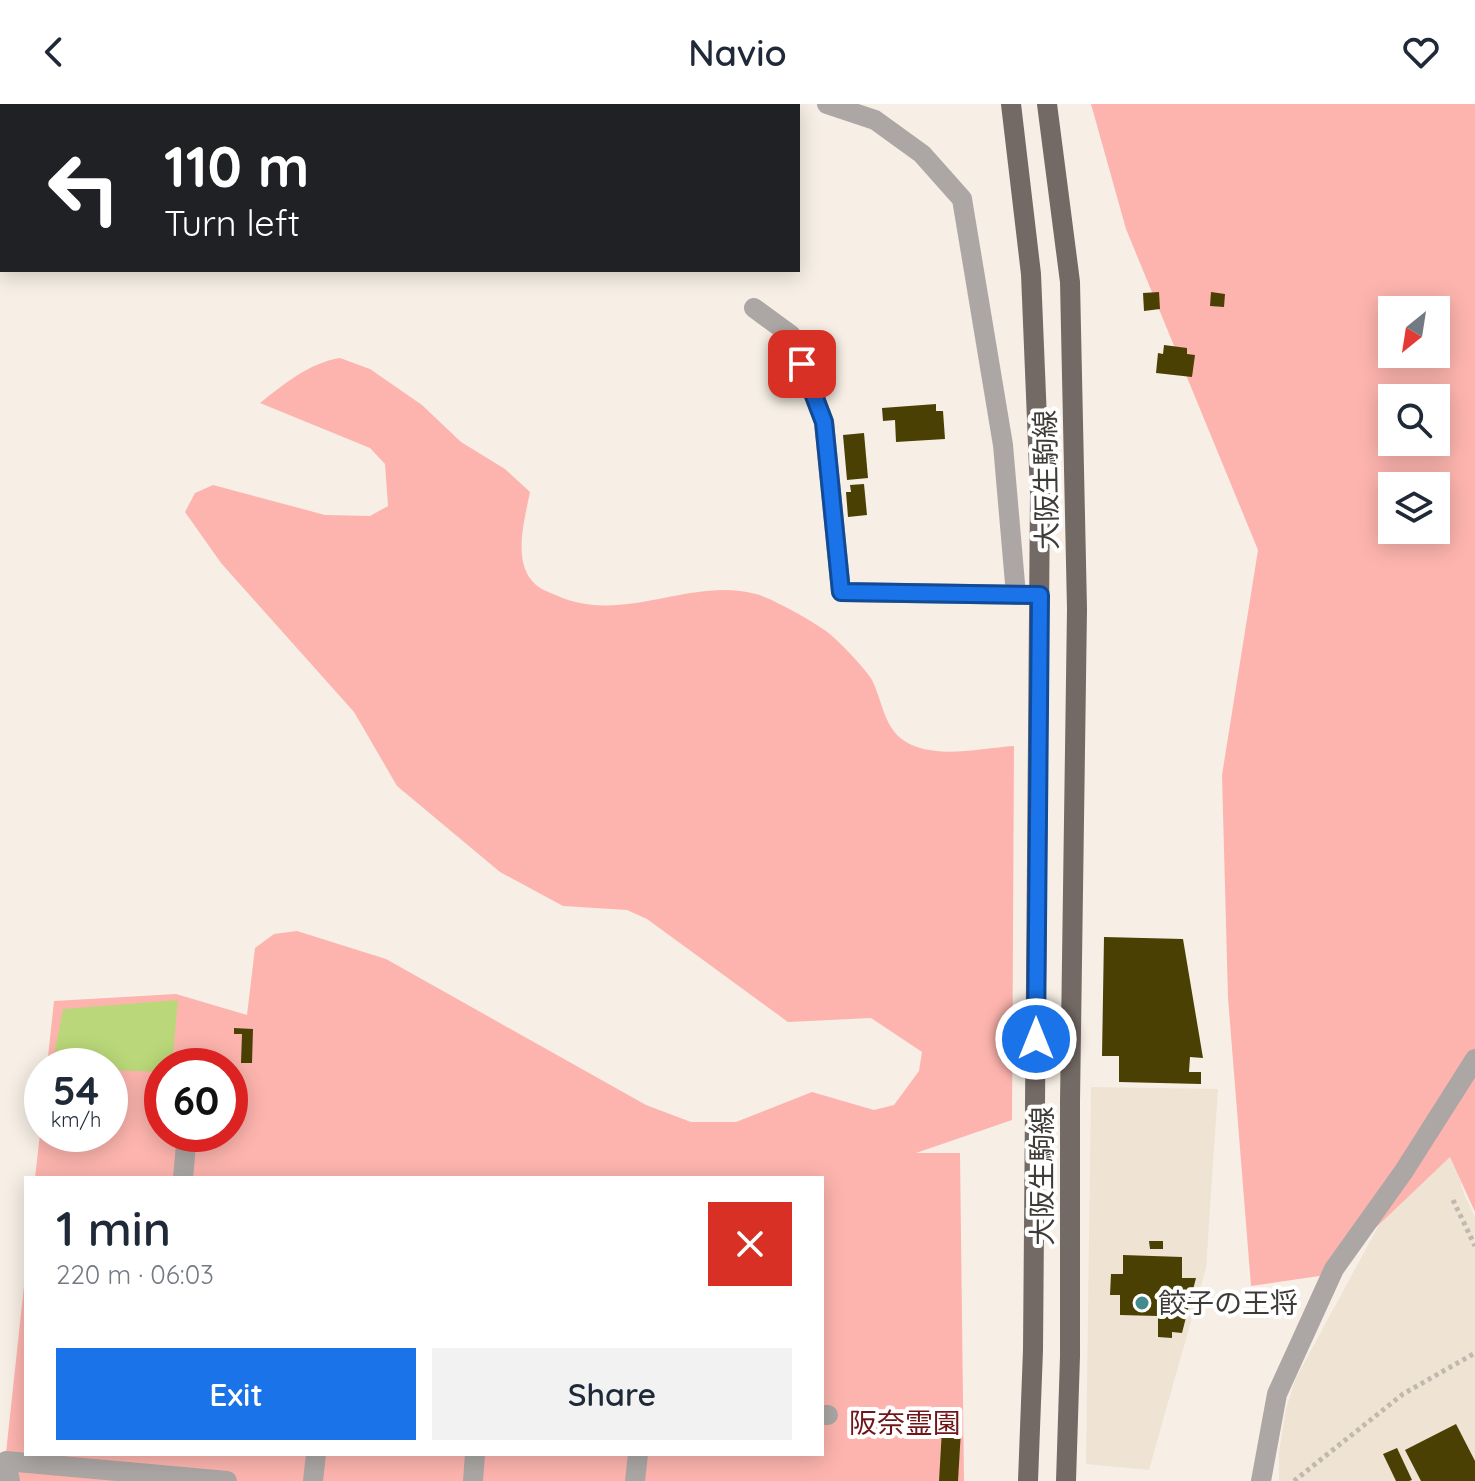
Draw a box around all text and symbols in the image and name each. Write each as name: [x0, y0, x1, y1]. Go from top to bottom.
icon: back: [32, 30, 76, 74]
text: Navio: [688, 30, 787, 75]
icon: heart: [1399, 30, 1443, 74]
text: 110 m: [164, 131, 309, 201]
icon: left: [32, 136, 136, 240]
text: Turn left: [164, 200, 300, 245]
north arrow: [1378, 296, 1450, 368]
map controls: [1378, 296, 1450, 544]
pin: [768, 330, 836, 398]
icon: arrive: [780, 342, 824, 386]
button: search: [1378, 384, 1450, 456]
street label: 大阪生駒線: [1027, 410, 1064, 550]
button: layers: [1378, 472, 1450, 544]
position arrow: [994, 997, 1078, 1081]
speed limit sign: 60: [144, 1048, 248, 1152]
text: 54: [53, 1065, 99, 1115]
street label: 大阪生駒線: [1024, 1106, 1059, 1246]
text: km/h: [51, 1107, 101, 1132]
text: 1 min: [56, 1198, 171, 1258]
button: close: [708, 1202, 792, 1286]
text: 220 m · 06:03: [56, 1258, 214, 1291]
place label: 餃子の王将: [1158, 1285, 1298, 1320]
marker: 餃子の王将: [1133, 1294, 1151, 1312]
button: Exit: [56, 1348, 416, 1440]
button: Share: [432, 1348, 792, 1440]
park label: 阪奈霊園: [849, 1405, 961, 1440]

